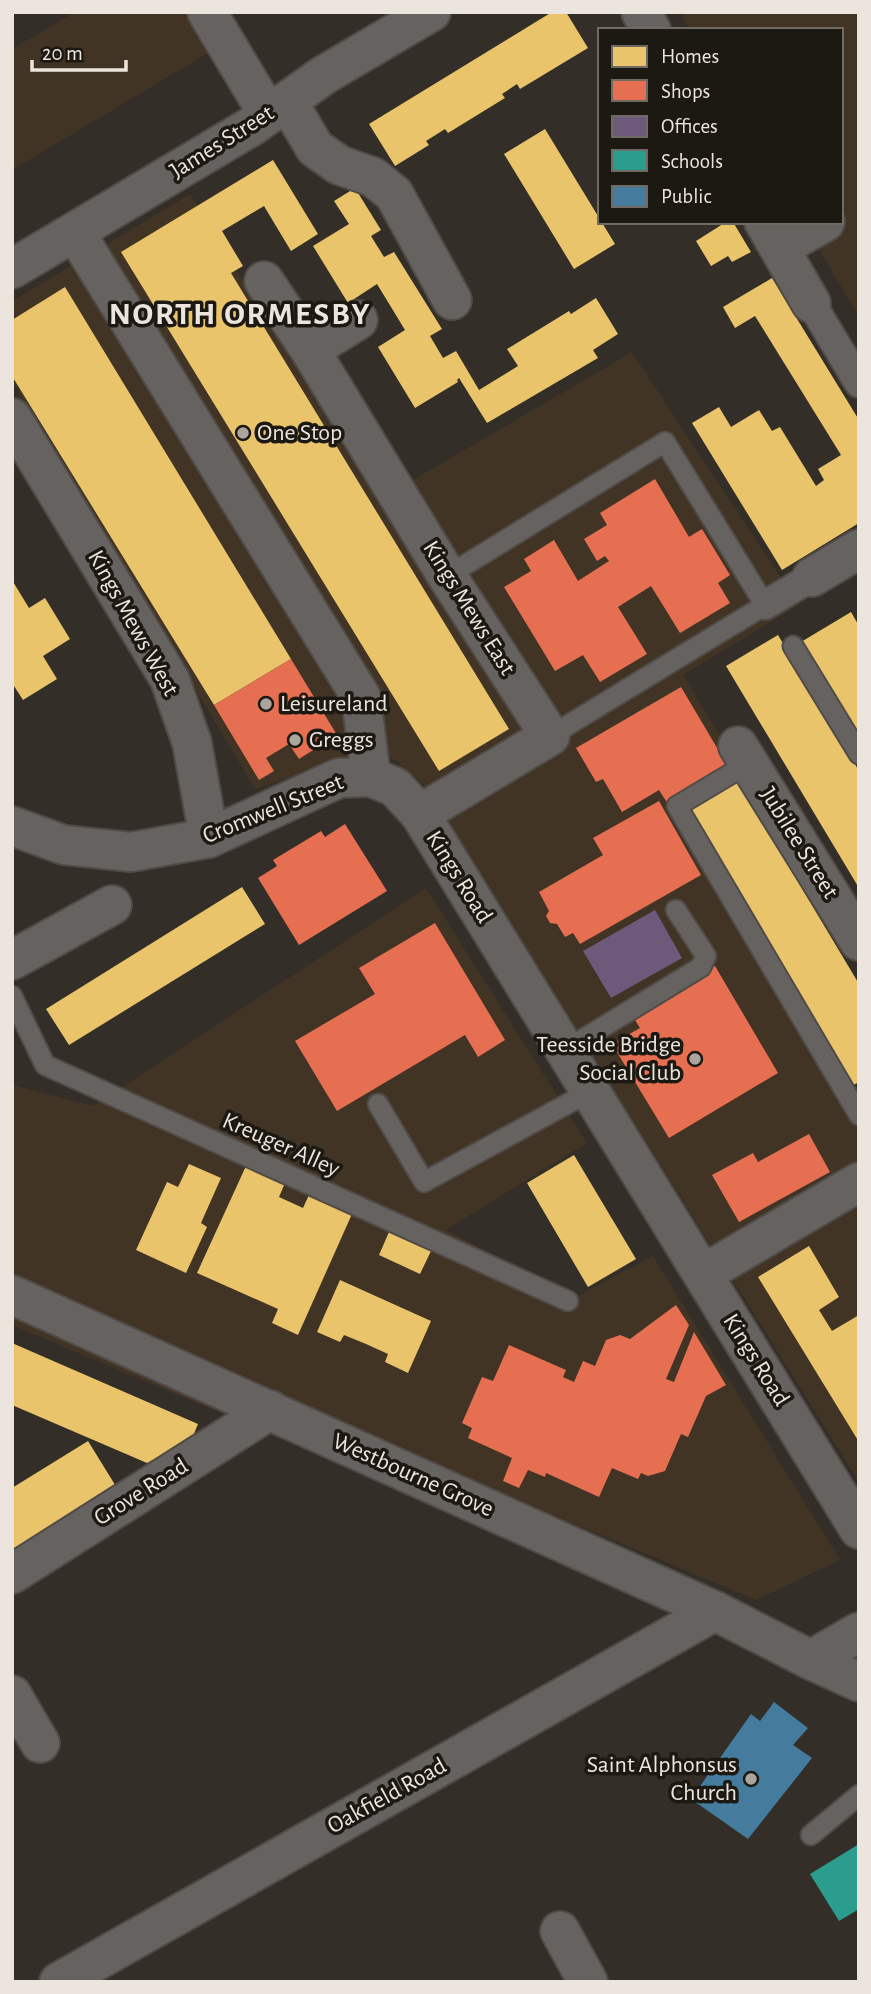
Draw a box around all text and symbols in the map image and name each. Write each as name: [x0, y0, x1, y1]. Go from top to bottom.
scale bar: [32, 28, 126, 72]
legend: [598, 28, 843, 224]
text: 20 m: [42, 43, 83, 64]
text: Homes: [661, 46, 719, 67]
text: Shops: [661, 81, 710, 102]
street label: James Street: [166, 101, 278, 183]
text: Offices: [661, 116, 718, 137]
text: Schools: [661, 151, 723, 172]
text: Public: [661, 186, 711, 207]
district label: NORTH ORMESBY: [109, 298, 371, 330]
place label: One Stop: [257, 421, 342, 445]
marker: One Stop: [235, 425, 251, 441]
street label: Kings Mews East: [418, 537, 520, 680]
street label: Kings Mews West: [83, 546, 183, 700]
place label: Leisureland: [280, 692, 388, 716]
marker: Leisureland: [258, 696, 274, 712]
place label: Greggs: [309, 728, 374, 752]
marker: Greggs: [287, 732, 303, 748]
street label: Cromwell Street: [199, 770, 347, 848]
street label: Jubilee Street: [755, 783, 843, 903]
street label: Kings Road: [421, 827, 497, 927]
place label: Teesside Bridge Social Club: [536, 1033, 681, 1085]
marker: Teesside Bridge Social Club: [687, 1051, 703, 1067]
street label: Kreuger Alley: [219, 1109, 343, 1181]
street label: Kings Road: [718, 1310, 794, 1410]
street label: Westbourne Grove: [329, 1429, 497, 1521]
street label: Grove Road: [90, 1454, 192, 1530]
place label: Saint Alphonsus Church: [587, 1753, 737, 1805]
street label: Oakfield Road: [324, 1754, 450, 1838]
marker: Saint Alphonsus Church: [743, 1771, 759, 1787]

